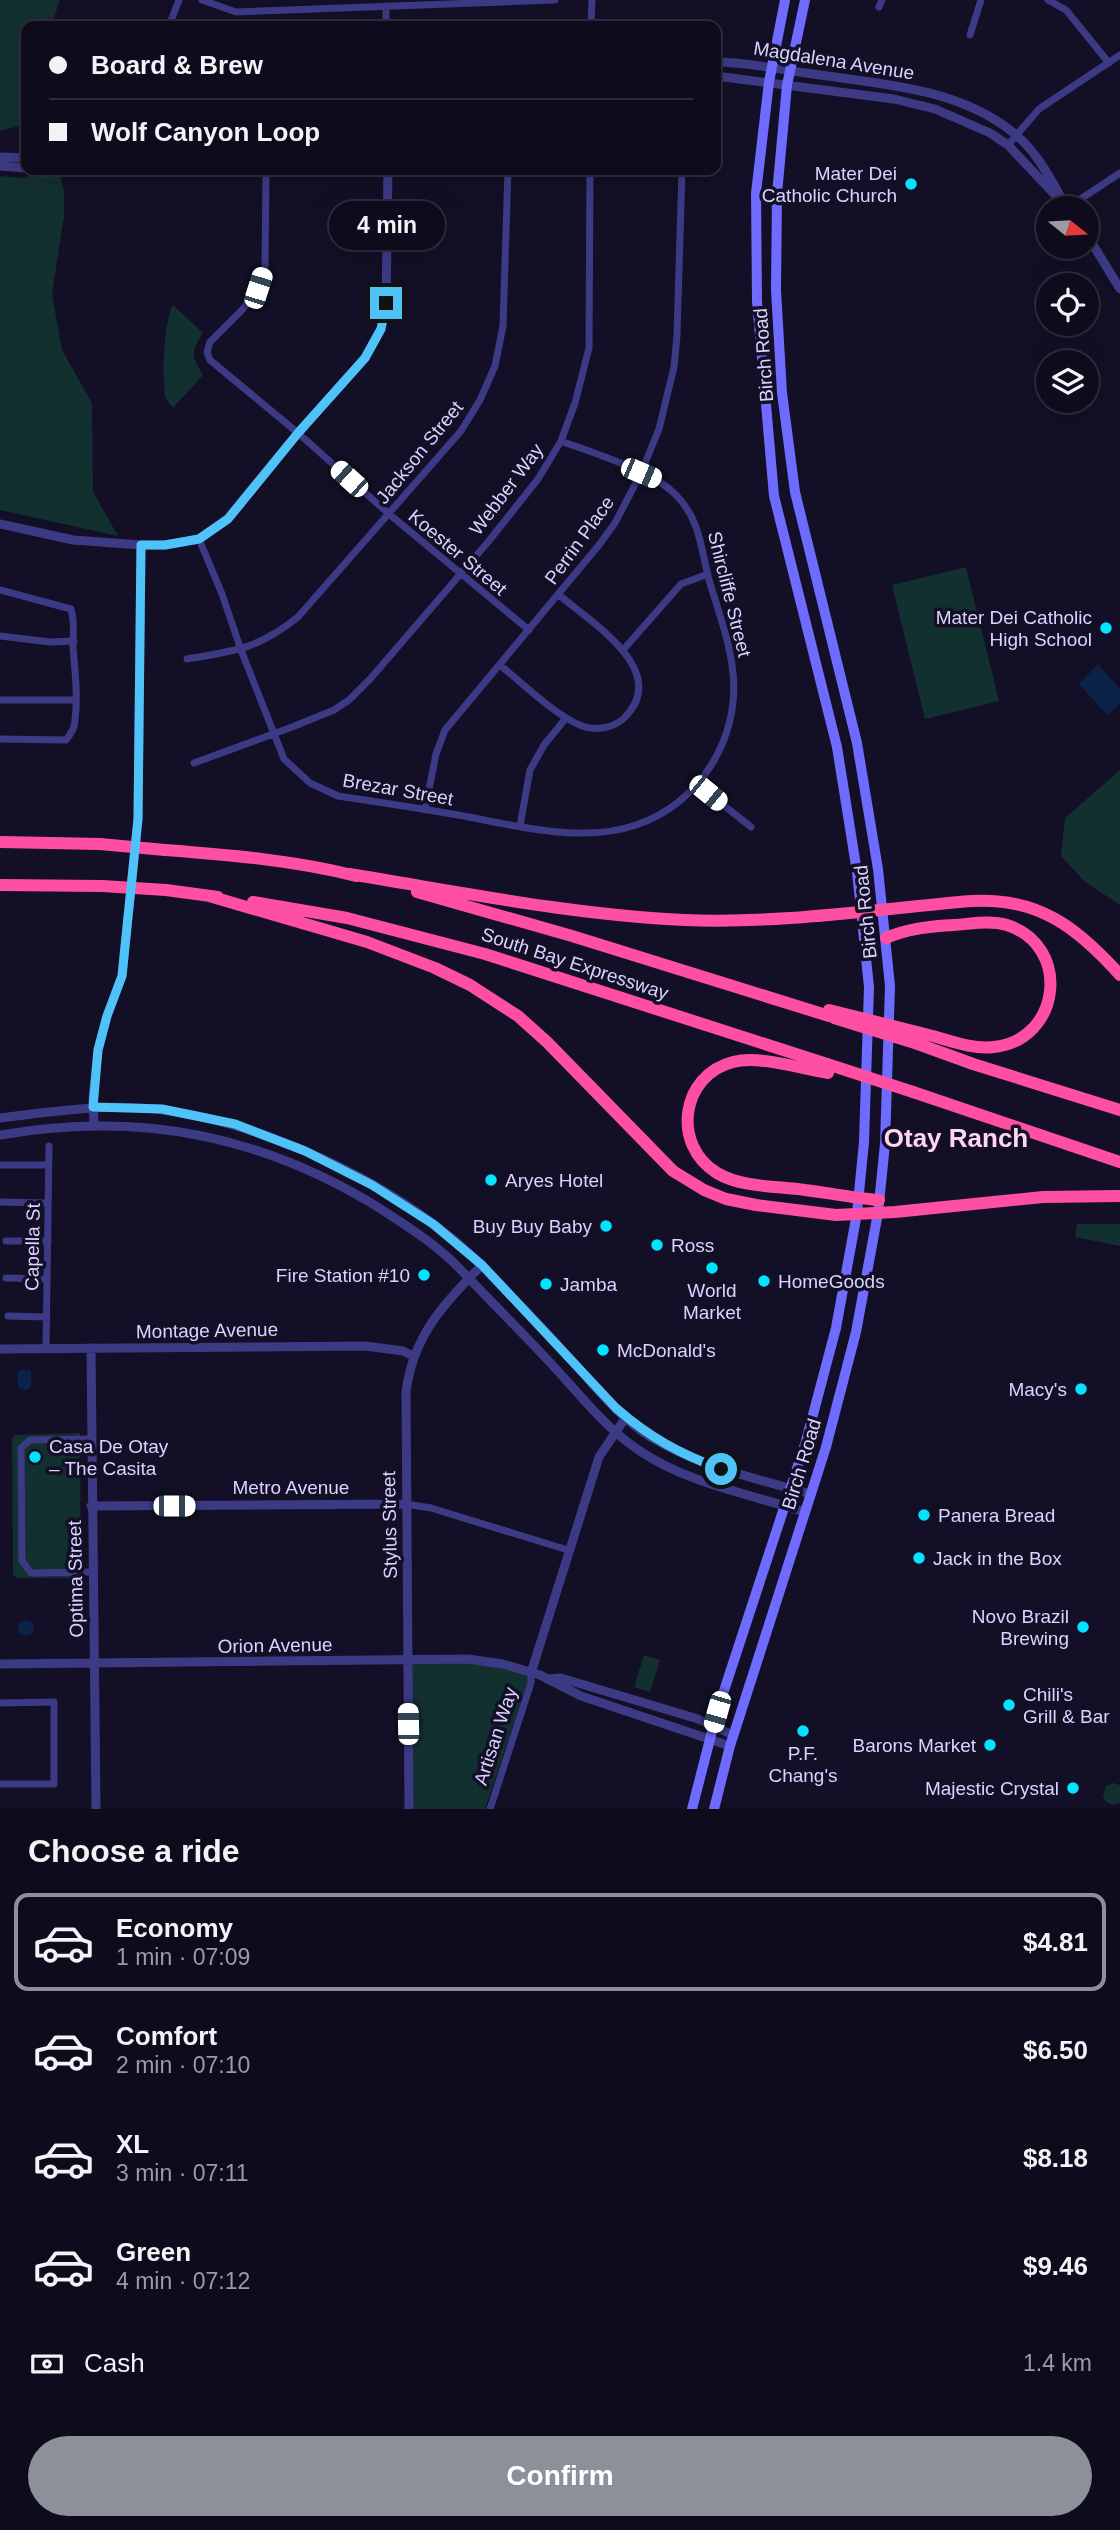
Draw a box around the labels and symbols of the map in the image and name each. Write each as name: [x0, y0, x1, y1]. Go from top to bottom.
street label: Magdalena Avenue: [752, 37, 916, 84]
place label: Mater Dei Catholic Church: [762, 163, 897, 206]
marker: Mater Dei Catholic Church: [903, 176, 919, 192]
north arrow: [1036, 196, 1099, 259]
callout: 4 min: [328, 202, 444, 250]
car: [242, 265, 275, 311]
route end: [370, 287, 402, 319]
street label: Birch Road: [750, 307, 777, 403]
street label: Jackson Street: [372, 396, 468, 508]
street label: Webber Way: [465, 439, 548, 539]
car: [618, 455, 665, 491]
car: [327, 457, 372, 501]
street label: Perrin Place: [540, 492, 618, 588]
street label: Koester Street: [404, 505, 511, 600]
street label: Shircliffe Street: [704, 529, 755, 660]
place label: Mater Dei Catholic High School: [936, 607, 1092, 650]
marker: Mater Dei Catholic High School: [1098, 620, 1114, 636]
street label: Brezar Street: [341, 769, 456, 810]
car: [686, 772, 731, 814]
street label: Birch Road: [850, 864, 881, 960]
street label: South Bay Expressway: [479, 923, 671, 1004]
district label: Otay Ranch: [884, 1123, 1028, 1153]
place label: Aryes Hotel: [505, 1170, 603, 1191]
marker: Aryes Hotel: [483, 1172, 499, 1188]
street label: Capella St: [21, 1202, 44, 1291]
place label: Buy Buy Baby: [473, 1216, 593, 1237]
marker: Buy Buy Baby: [598, 1218, 614, 1234]
place label: Ross: [671, 1235, 714, 1256]
marker: Ross: [649, 1237, 665, 1253]
marker: World Market: [704, 1260, 720, 1276]
place label: Fire Station #10: [276, 1265, 410, 1286]
marker: Fire Station #10: [416, 1267, 432, 1283]
place label: HomeGoods: [778, 1271, 885, 1292]
marker: HomeGoods: [756, 1273, 772, 1289]
place label: Jamba: [560, 1274, 617, 1295]
marker: Jamba: [538, 1276, 554, 1292]
place label: World Market: [683, 1280, 742, 1323]
street label: Montage Avenue: [136, 1319, 278, 1342]
place label: McDonald's: [617, 1340, 716, 1361]
marker: McDonald's: [595, 1342, 611, 1358]
place label: Macy's: [1008, 1379, 1067, 1400]
marker: Macy's: [1073, 1381, 1089, 1397]
street label: Birch Road: [778, 1416, 825, 1512]
place label: Casa De Otay – The Casita: [49, 1436, 169, 1479]
marker: Casa De Otay – The Casita: [27, 1449, 43, 1465]
route start: [705, 1453, 737, 1485]
street label: Stylus Street: [378, 1470, 401, 1579]
street label: Metro Avenue: [233, 1477, 349, 1498]
car: [154, 1496, 196, 1517]
place label: Panera Bread: [938, 1505, 1055, 1526]
marker: Panera Bread: [916, 1507, 932, 1523]
street label: Optima Street: [64, 1519, 87, 1638]
place label: Jack in the Box: [933, 1548, 1062, 1569]
marker: Jack in the Box: [911, 1550, 927, 1566]
place label: Novo Brazil Brewing: [972, 1606, 1069, 1649]
marker: Novo Brazil Brewing: [1075, 1619, 1091, 1635]
street label: Orion Avenue: [217, 1634, 333, 1657]
street label: Artisan Way: [470, 1684, 521, 1788]
place label: Chili's Grill & Bar: [1023, 1684, 1110, 1727]
car: [702, 1689, 733, 1735]
marker: Chili's Grill & Bar: [1001, 1697, 1017, 1713]
car: [398, 1703, 419, 1745]
marker: P.F. Chang's: [795, 1723, 811, 1739]
place label: Barons Market: [852, 1735, 977, 1756]
marker: Barons Market: [982, 1737, 998, 1753]
place label: P.F. Chang's: [768, 1743, 838, 1786]
place label: Majestic Crystal: [925, 1778, 1059, 1799]
marker: Majestic Crystal: [1065, 1780, 1081, 1796]

